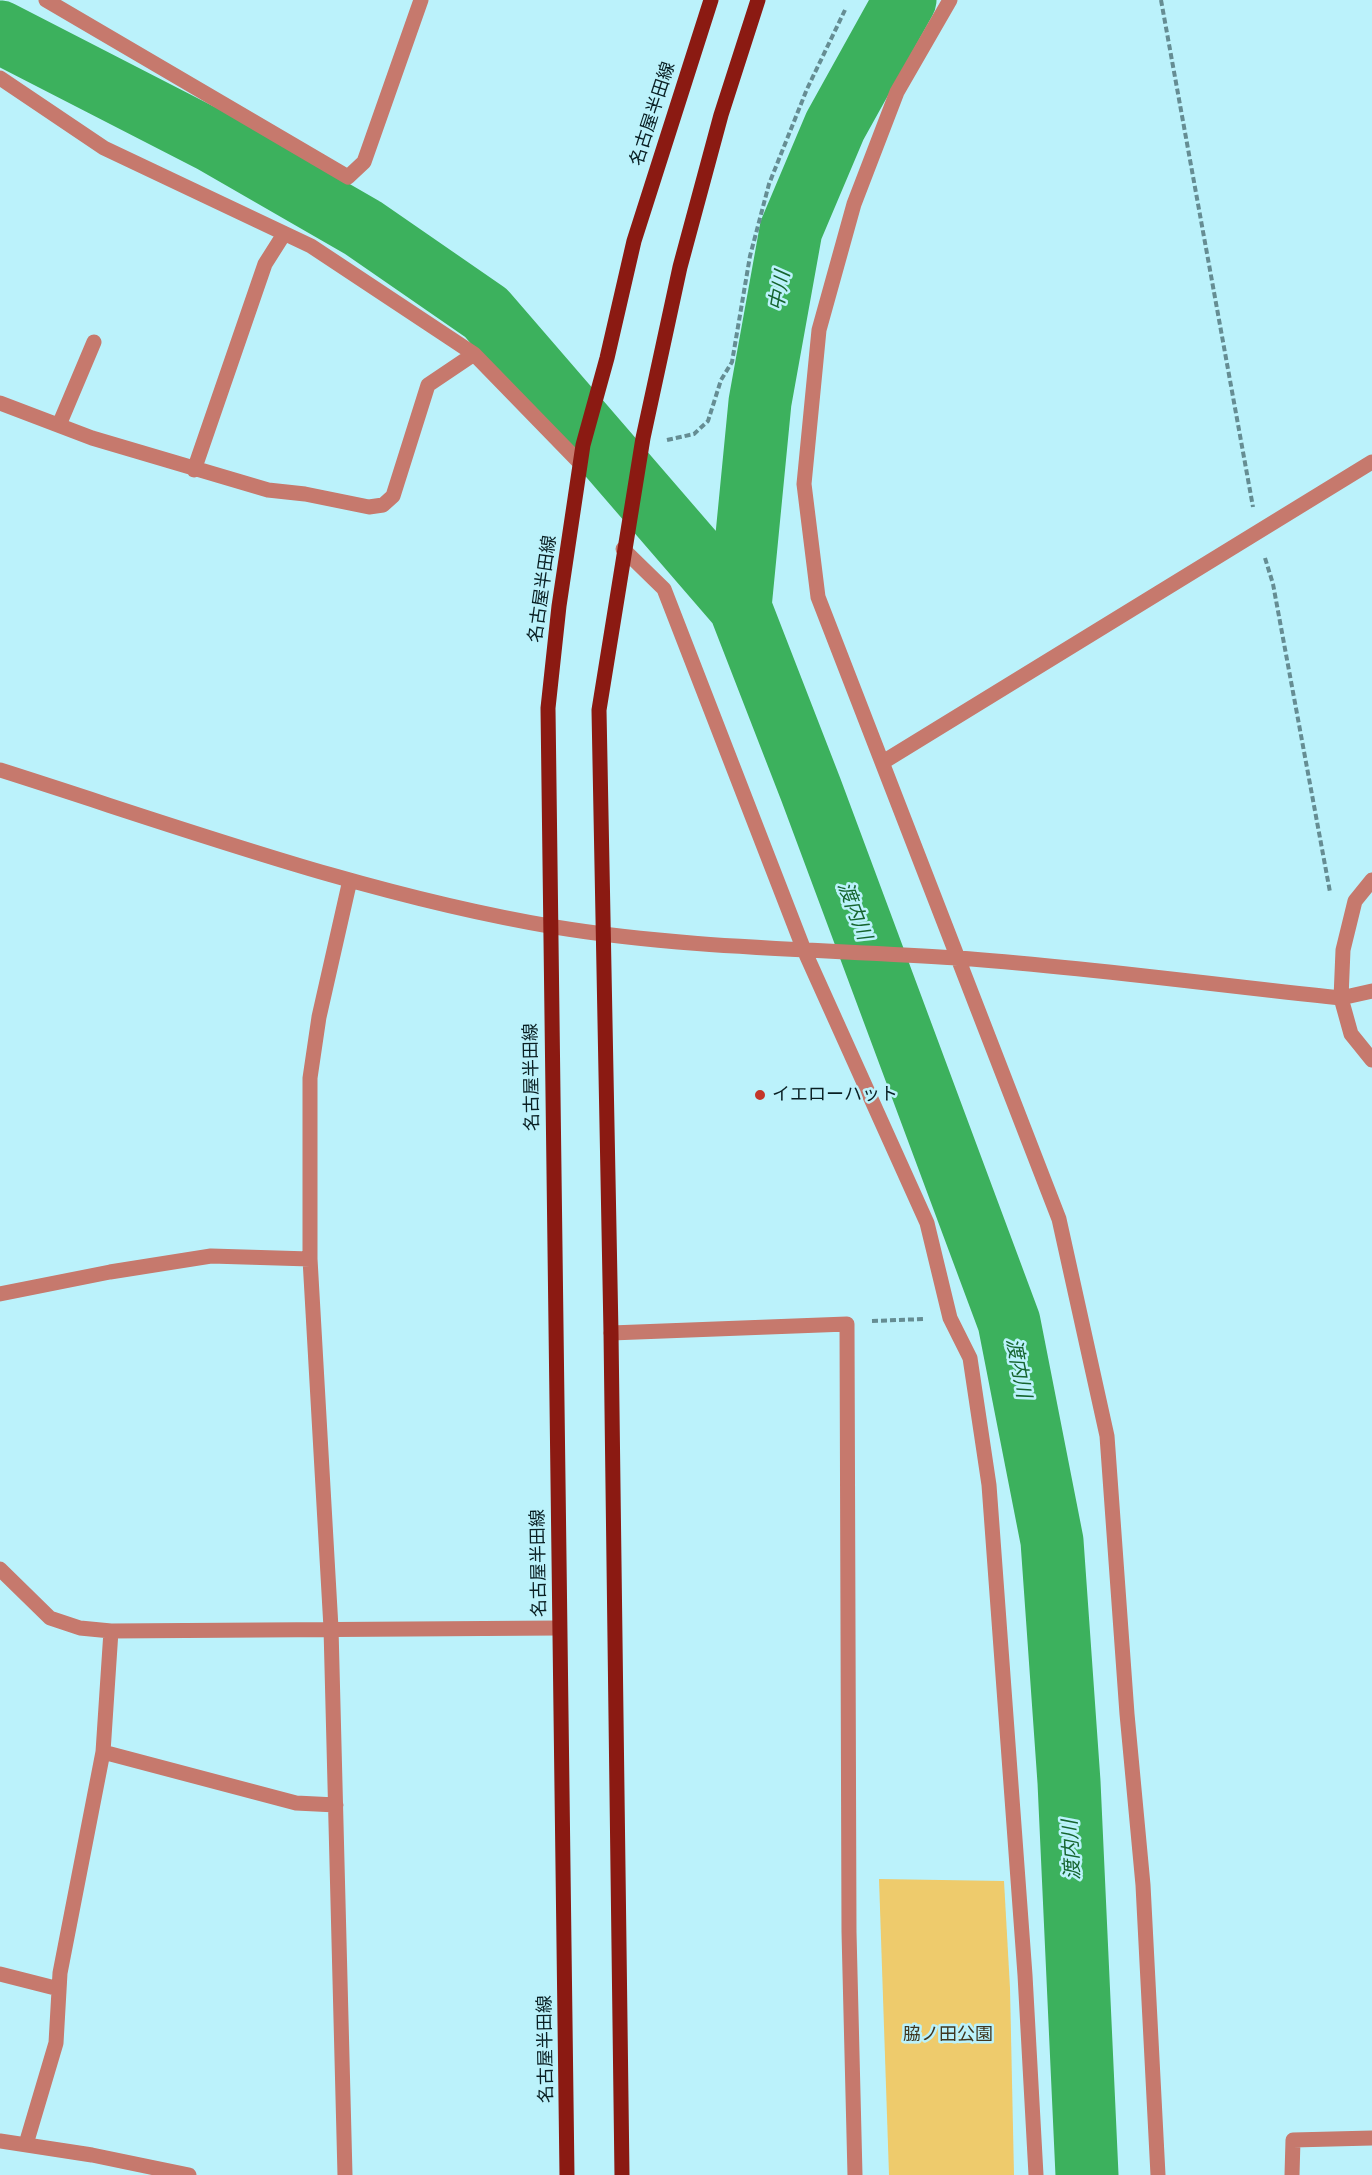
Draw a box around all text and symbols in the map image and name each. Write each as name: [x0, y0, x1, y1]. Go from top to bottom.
street label: 名古屋半田線: [626, 59, 680, 169]
water label: 中川: [765, 269, 795, 313]
street label: 名古屋半田線: [525, 534, 561, 644]
water label: 渡内川: [832, 879, 876, 943]
street label: 名古屋半田線: [520, 1023, 544, 1131]
place label: イエローハット: [772, 1084, 898, 1106]
marker: イエローハット: [753, 1088, 767, 1102]
water label: 渡内川: [1000, 1336, 1036, 1400]
street label: 名古屋半田線: [527, 1509, 551, 1617]
water label: 渡内川: [1058, 1819, 1086, 1881]
street label: 名古屋半田線: [534, 1995, 558, 2103]
park label: 脇ノ田公園: [903, 2024, 993, 2046]

